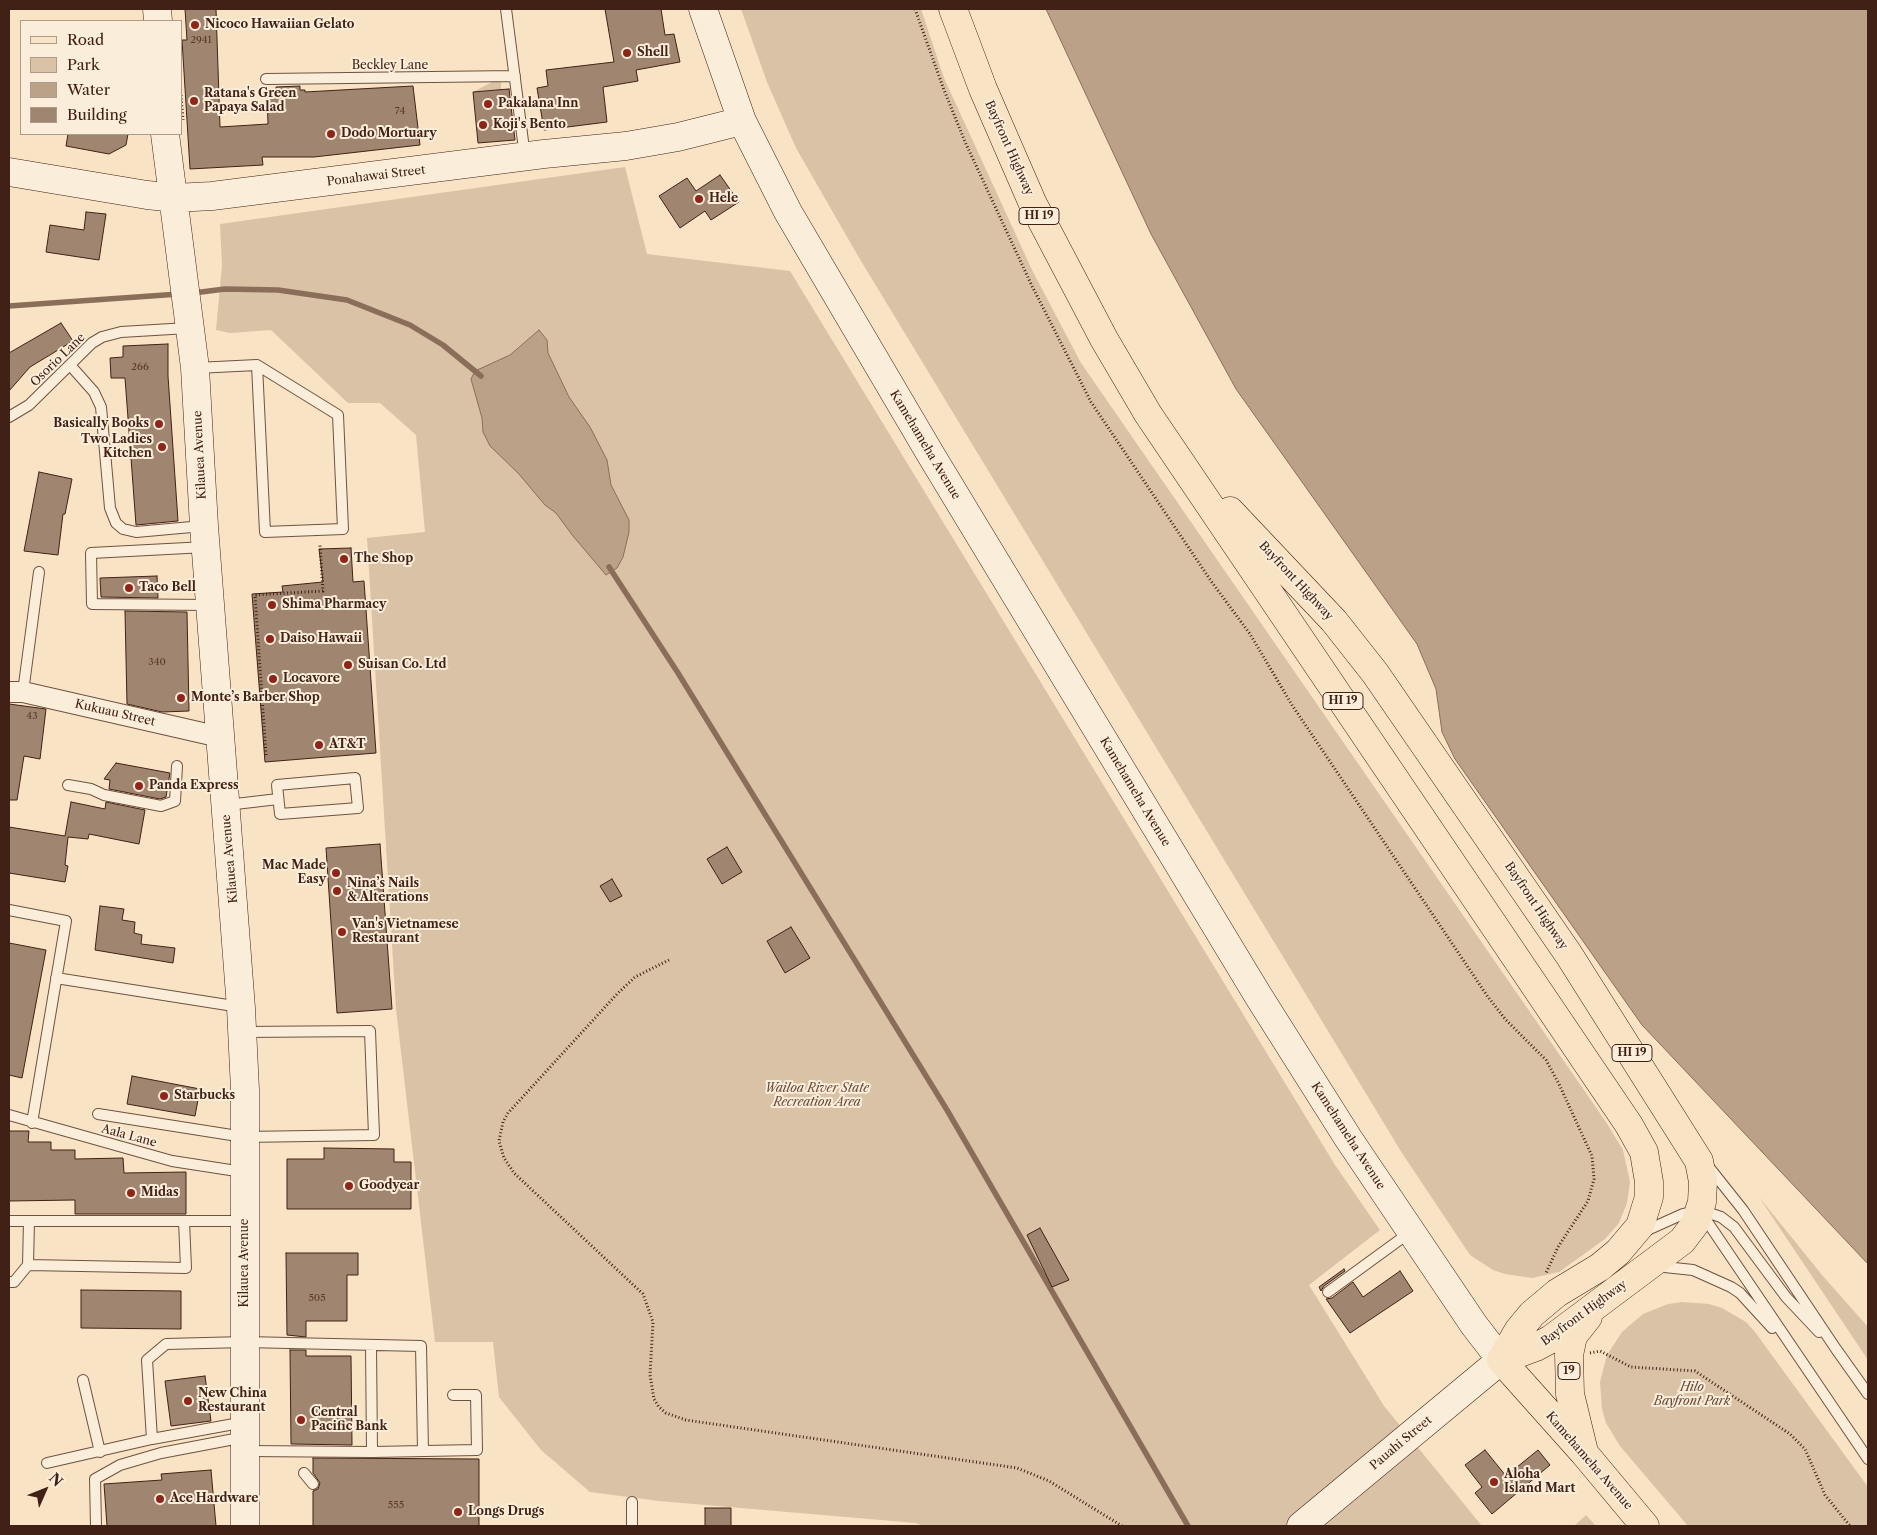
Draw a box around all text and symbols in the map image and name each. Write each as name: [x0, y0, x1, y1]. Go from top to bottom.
place label: Nicoco Hawaiian Gelato: [205, 18, 354, 32]
marker: Nicoco Hawaiian Gelato: [189, 19, 201, 31]
legend: [20, 20, 182, 135]
text: Road: [67, 30, 104, 49]
house number: 2941: [190, 34, 212, 46]
place label: Shell: [637, 46, 669, 60]
marker: Shell: [621, 47, 633, 59]
text: Park: [67, 55, 100, 74]
street label: Beckley Lane: [352, 59, 428, 73]
text: Water: [67, 80, 110, 99]
place label: Ratana's Green Papaya Salad: [204, 87, 296, 115]
marker: Ratana's Green Papaya Salad: [188, 95, 200, 107]
place label: Pakalana Inn: [498, 97, 578, 111]
marker: Pakalana Inn: [482, 98, 494, 110]
street label: Bayfront Highway: [982, 98, 1036, 198]
text: Building: [67, 105, 127, 124]
house number: 74: [395, 105, 405, 117]
place label: Koji's Bento: [493, 118, 566, 132]
marker: Koji's Bento: [477, 119, 489, 131]
place label: Dodo Mortuary: [341, 127, 437, 141]
marker: Dodo Mortuary: [325, 128, 337, 140]
street label: Ponahawai Street: [326, 163, 426, 189]
place label: Hele: [709, 192, 738, 206]
marker: Hele: [693, 193, 705, 205]
road number: HI 19: [1019, 208, 1059, 225]
street label: Osorio Lane: [28, 330, 88, 390]
house number: 266: [131, 361, 149, 373]
street label: Kamehameha Avenue: [887, 388, 963, 502]
street label: Kilauea Avenue: [190, 410, 210, 500]
place label: Basically Books: [53, 417, 149, 431]
marker: Basically Books: [153, 418, 165, 430]
place label: Two Ladies Kitchen: [81, 433, 152, 461]
marker: Two Ladies Kitchen: [156, 441, 168, 453]
street label: Bayfront Highway: [1256, 539, 1336, 623]
place label: The Shop: [354, 552, 413, 566]
marker: The Shop: [338, 553, 350, 565]
place label: Taco Bell: [139, 581, 196, 595]
marker: Taco Bell: [123, 582, 135, 594]
place label: Shima Pharmacy: [282, 598, 386, 612]
marker: Shima Pharmacy: [266, 599, 278, 611]
place label: Daiso Hawaii: [280, 632, 362, 646]
marker: Daiso Hawaii: [264, 633, 276, 645]
house number: 340: [148, 656, 166, 668]
place label: Suisan Co. Ltd: [358, 658, 446, 672]
marker: Suisan Co. Ltd: [342, 659, 354, 671]
place label: Locavore: [283, 672, 340, 686]
marker: Locavore: [267, 673, 279, 685]
place label: Monte’s Barber Shop: [191, 691, 320, 705]
marker: Monte’s Barber Shop: [175, 692, 187, 704]
road number: HI 19: [1323, 692, 1363, 709]
street label: Kukuau Street: [73, 697, 157, 729]
house number: 43: [26, 710, 38, 722]
street label: Kamehameha Avenue: [1097, 735, 1173, 849]
place label: AT&T: [329, 738, 366, 752]
marker: AT&T: [313, 739, 325, 751]
place label: Panda Express: [149, 779, 239, 793]
marker: Panda Express: [133, 780, 145, 792]
street label: Kilauea Avenue: [219, 814, 241, 904]
place label: Mac Made Easy: [262, 859, 326, 887]
street label: Bayfront Highway: [1501, 860, 1571, 952]
marker: Mac Made Easy: [330, 867, 342, 879]
place label: Nina’s Nails & Alterations: [347, 877, 429, 905]
marker: Nina’s Nails & Alterations: [331, 885, 343, 897]
place label: Van's Vietnamese Restaurant: [352, 918, 459, 946]
marker: Van's Vietnamese Restaurant: [336, 926, 348, 938]
road number: HI 19: [1612, 1044, 1652, 1062]
street label: Kamehameha Avenue: [1308, 1080, 1388, 1192]
park label: Wailoa River State Recreation Area: [765, 1082, 869, 1110]
place label: Starbucks: [174, 1089, 235, 1103]
marker: Starbucks: [158, 1090, 170, 1102]
street label: Aala Lane: [100, 1122, 158, 1150]
place label: Goodyear: [359, 1179, 419, 1193]
marker: Goodyear: [343, 1180, 355, 1192]
place label: Midas: [141, 1186, 179, 1200]
marker: Midas: [125, 1187, 137, 1199]
street label: Kilauea Avenue: [238, 1218, 252, 1308]
street label: Bayfront Highway: [1538, 1277, 1630, 1349]
house number: 505: [308, 1292, 326, 1304]
road number: 19: [1558, 1362, 1580, 1380]
park label: Hilo Bayfront Park: [1654, 1381, 1730, 1409]
place label: New China Restaurant: [198, 1387, 267, 1415]
marker: New China Restaurant: [182, 1395, 194, 1407]
place label: Central Pacific Bank: [311, 1406, 387, 1434]
street label: Kamehameha Avenue: [1543, 1409, 1635, 1513]
street label: Pauahi Street: [1367, 1413, 1435, 1473]
marker: Central Pacific Bank: [295, 1414, 307, 1426]
north arrow: [20, 1465, 70, 1515]
place label: Aloha Island Mart: [1504, 1468, 1575, 1496]
text: N: [45, 1469, 66, 1490]
marker: Aloha Island Mart: [1488, 1476, 1500, 1488]
place label: Ace Hardware: [170, 1492, 258, 1506]
marker: Ace Hardware: [154, 1493, 166, 1505]
house number: 555: [388, 1499, 404, 1511]
place label: Longs Drugs: [468, 1505, 544, 1519]
marker: Longs Drugs: [452, 1506, 464, 1518]

